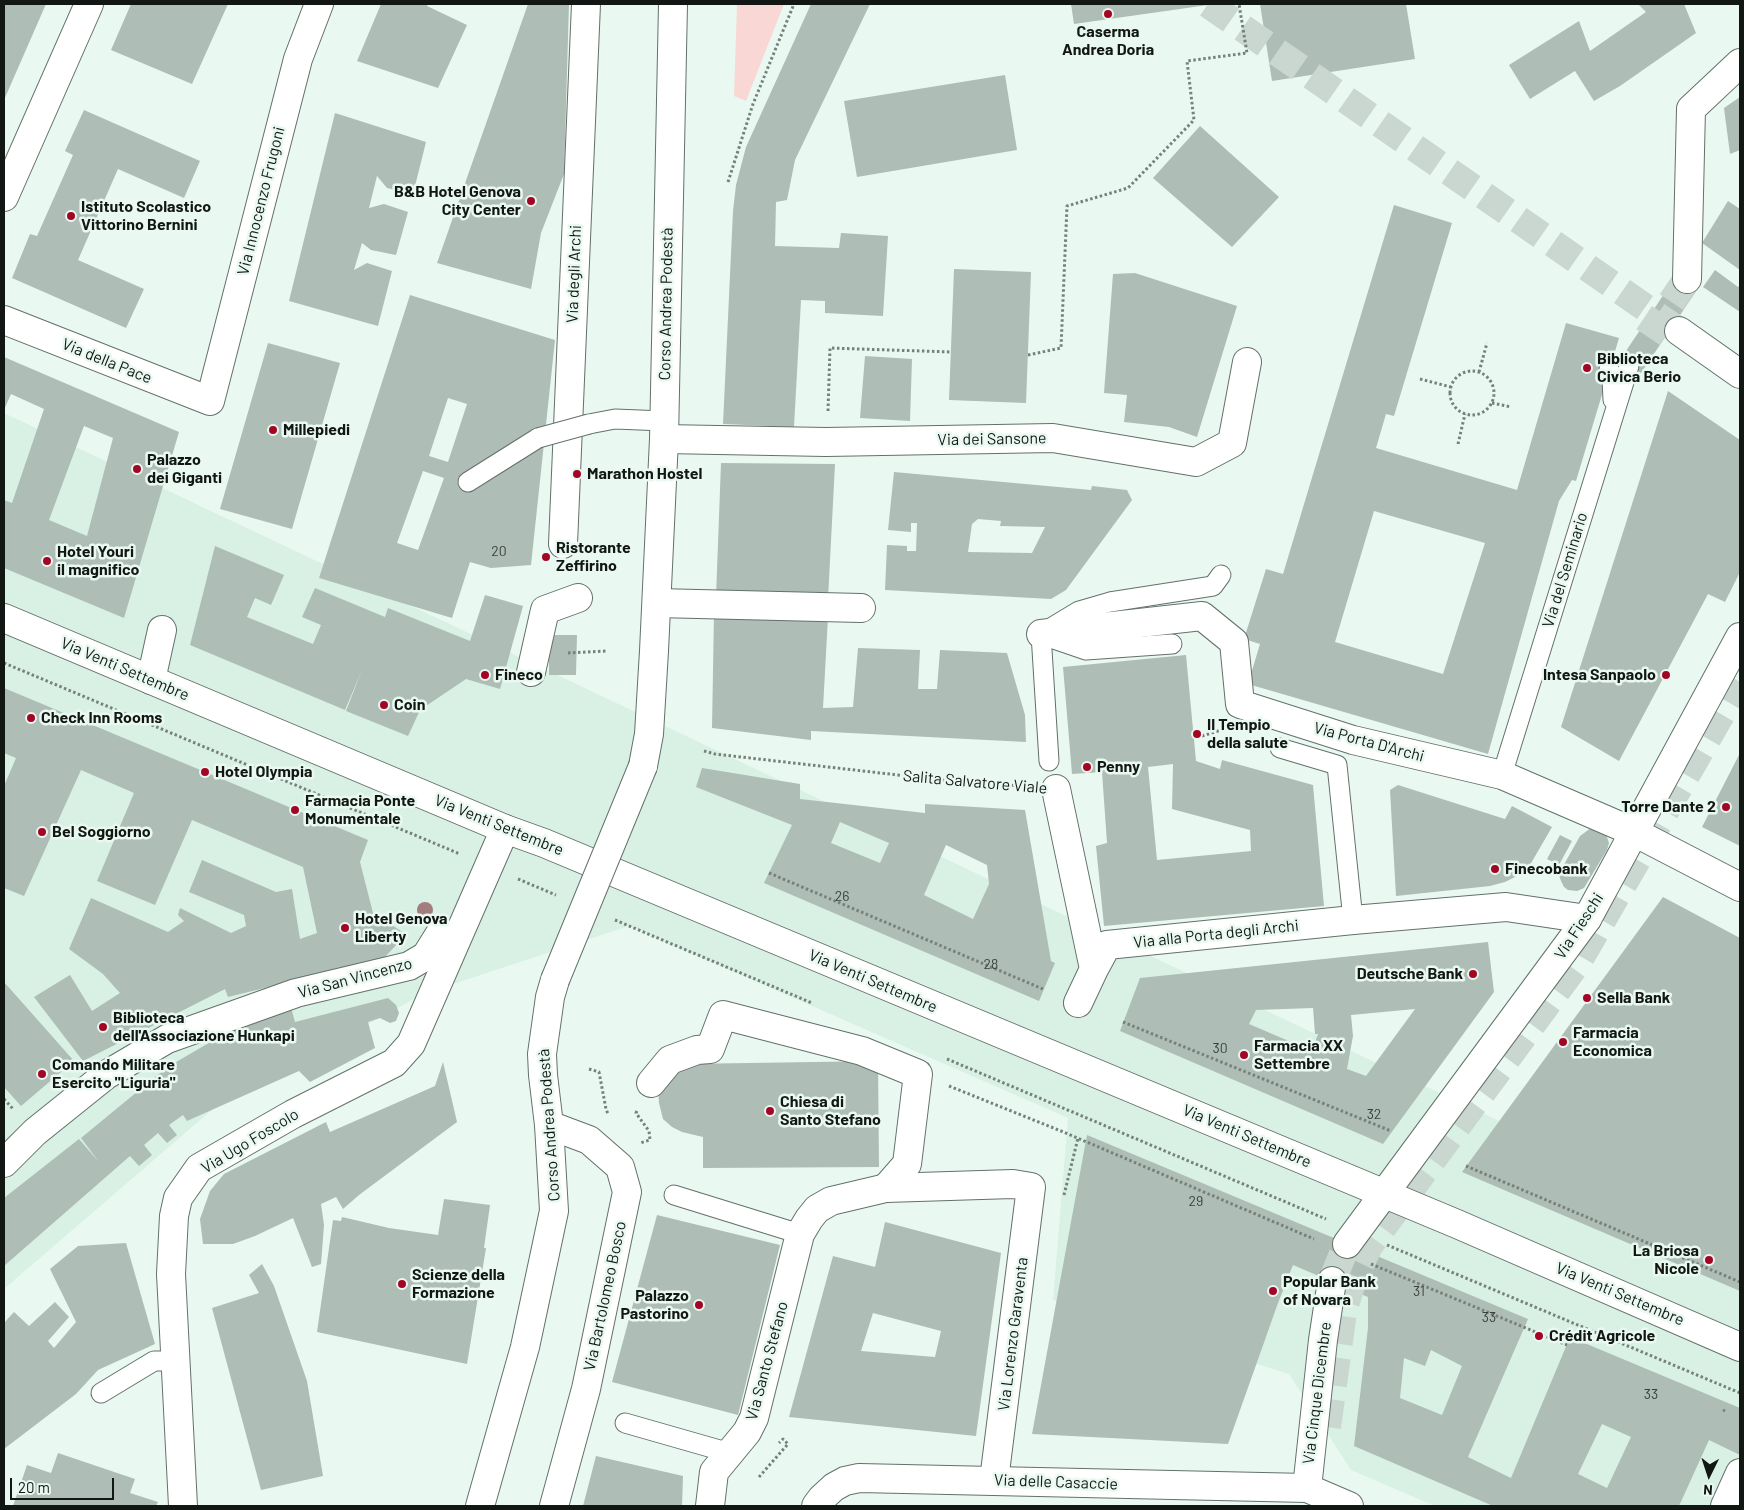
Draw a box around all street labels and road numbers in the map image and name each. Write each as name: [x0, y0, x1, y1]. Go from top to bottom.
street label: Via Innocenzo Frugoni: [233, 125, 289, 277]
street label: Via degli Archi: [563, 225, 585, 323]
street label: Corso Andrea Podestà: [655, 227, 677, 381]
street label: Via della Pace: [59, 334, 155, 388]
street label: Via dei Sansone: [937, 428, 1047, 450]
street label: Via del Seminario: [1538, 510, 1592, 630]
street label: Via Venti Settembre: [58, 633, 192, 705]
street label: Via Porta D'Archi: [1312, 718, 1426, 766]
street label: Salita Salvatore Viale: [902, 766, 1048, 798]
street label: Via Venti Settembre: [432, 790, 566, 860]
street label: Via Fieschi: [1550, 889, 1608, 963]
street label: Via alla Porta degli Archi: [1132, 916, 1300, 952]
street label: Via Venti Settembre: [806, 945, 940, 1017]
street label: Via San Vincenzo: [296, 954, 414, 1002]
street label: Corso Andrea Podestà: [534, 1048, 564, 1202]
street label: Via Venti Settembre: [1180, 1100, 1314, 1172]
street label: Via Ugo Foscolo: [198, 1104, 302, 1178]
street label: Via Bartolomeo Bosco: [580, 1219, 630, 1373]
street label: Via Lorenzo Garaventa: [994, 1256, 1032, 1412]
street label: Via Venti Settembre: [1553, 1258, 1687, 1330]
street label: Via Santo Stefano: [742, 1299, 792, 1423]
street label: Via Cinque Dicembre: [1299, 1321, 1335, 1465]
street label: Via delle Casaccie: [994, 1470, 1118, 1494]

